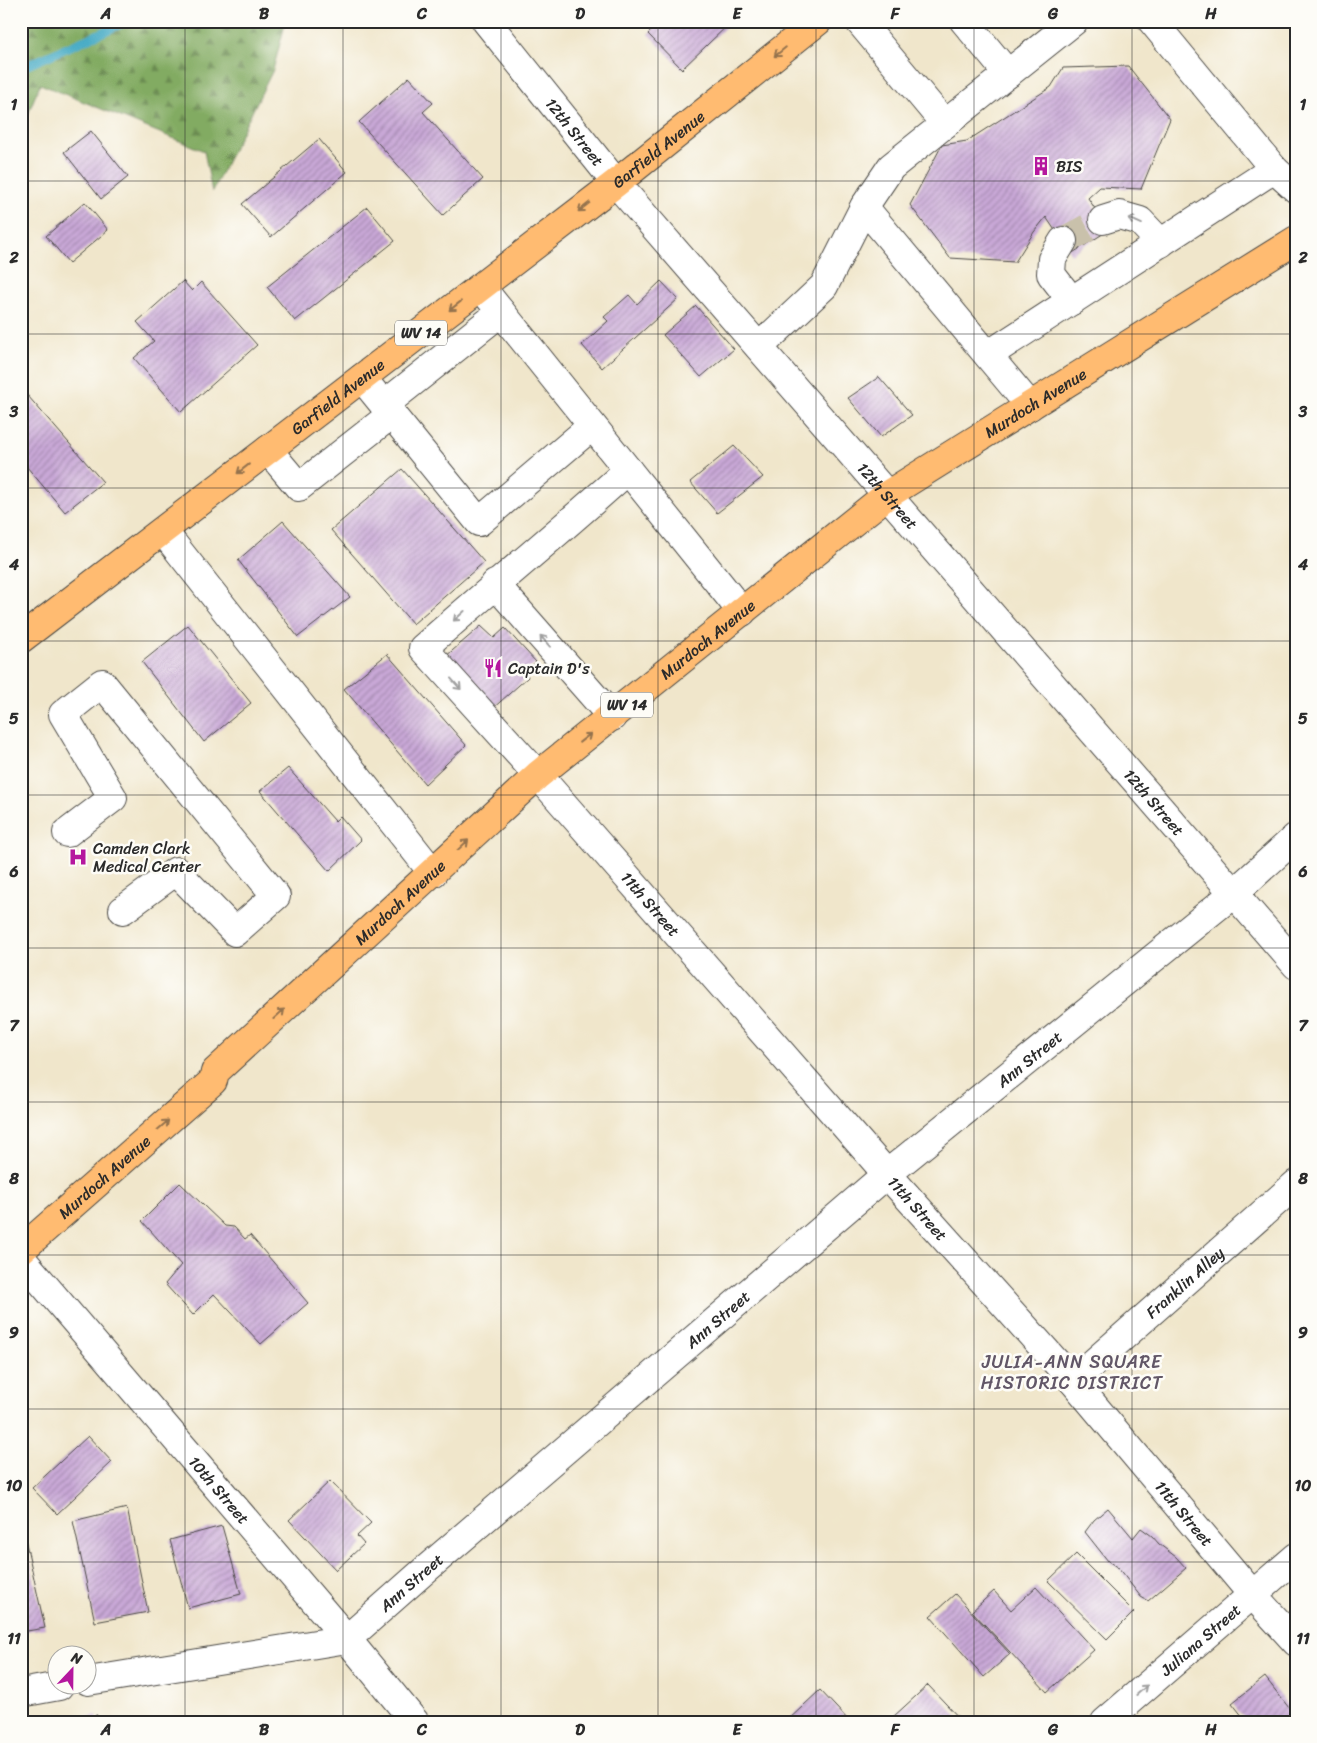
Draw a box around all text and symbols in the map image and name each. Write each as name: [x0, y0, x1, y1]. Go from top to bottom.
text: A: [100, 0, 111, 28]
text: B: [259, 0, 270, 28]
text: C: [416, 0, 428, 28]
text: D: [575, 0, 585, 28]
text: E: [733, 0, 743, 28]
text: F: [890, 0, 901, 28]
text: G: [1047, 0, 1059, 28]
text: H: [1204, 0, 1217, 28]
one-way arrow: [774, 46, 787, 57]
text: 1: [11, 90, 18, 119]
text: 1: [1300, 90, 1307, 119]
street label: 12th Street: [538, 91, 612, 173]
street label: Garfield Avenue: [605, 102, 712, 196]
place label: BIS: [1056, 152, 1082, 181]
building icon: BIS: [1030, 155, 1052, 177]
one-way arrow: [578, 202, 591, 213]
one-way arrow: [1128, 215, 1143, 225]
text: 2: [8, 243, 19, 272]
text: 2: [1297, 243, 1308, 272]
one-way arrow: [449, 301, 462, 312]
road number: WV 14: [395, 320, 447, 346]
street label: Garfield Avenue: [284, 350, 391, 442]
street label: Murdoch Avenue: [978, 359, 1092, 446]
text: 3: [9, 397, 19, 426]
text: 3: [1298, 397, 1308, 426]
street label: 12th Street: [850, 455, 926, 536]
one-way arrow: [237, 464, 250, 475]
text: 4: [8, 550, 19, 579]
text: 4: [1297, 550, 1308, 579]
street label: Murdoch Avenue: [653, 591, 762, 687]
one-way arrow: [453, 610, 466, 622]
one-way arrow: [539, 635, 551, 648]
place label: Captain D's: [508, 654, 590, 683]
restaurant icon: Captain D's: [482, 657, 504, 679]
one-way arrow: [450, 678, 462, 691]
road number: WV 14: [601, 692, 653, 718]
text: 5: [9, 704, 19, 733]
text: 5: [1298, 704, 1308, 733]
one-way arrow: [578, 733, 592, 743]
street label: 12th Street: [1116, 761, 1192, 843]
place label: Camden Clark Medical Center: [93, 834, 202, 881]
one-way arrow: [457, 839, 470, 851]
hospital icon: Camden Clark Medical Center: [67, 846, 89, 868]
street label: Murdoch Avenue: [347, 852, 452, 952]
text: 6: [8, 857, 19, 886]
text: 6: [1297, 857, 1308, 886]
street label: 11th Street: [613, 864, 688, 943]
one-way arrow: [273, 1008, 285, 1020]
text: 7: [9, 1011, 20, 1040]
text: 7: [1298, 1011, 1309, 1040]
street label: Ann Street: [989, 1023, 1069, 1095]
one-way arrow: [156, 1120, 169, 1131]
street label: Murdoch Avenue: [51, 1127, 158, 1226]
text: 8: [8, 1164, 19, 1193]
text: 8: [1297, 1164, 1308, 1193]
street label: 11th Street: [880, 1169, 955, 1248]
street label: Franklin Alley: [1138, 1239, 1231, 1326]
street label: Ann Street: [678, 1283, 757, 1356]
text: 9: [9, 1318, 19, 1347]
text: 9: [1298, 1318, 1308, 1347]
district label: JULIA-ANN SQUARE HISTORIC DISTRICT: [981, 1346, 1163, 1399]
street label: 10th Street: [181, 1449, 257, 1531]
text: 10: [6, 1471, 22, 1500]
text: 10: [1295, 1471, 1311, 1500]
street label: 11th Street: [1147, 1473, 1221, 1553]
street label: Ann Street: [371, 1546, 450, 1620]
street label: Juliana Street: [1152, 1596, 1248, 1684]
text: 11: [7, 1624, 21, 1653]
text: 11: [1296, 1624, 1310, 1653]
text: N: [67, 1645, 86, 1672]
north arrow: [48, 1646, 98, 1696]
one-way arrow: [1135, 1684, 1148, 1696]
text: A: [100, 1715, 111, 1743]
text: B: [259, 1715, 270, 1743]
text: C: [416, 1715, 428, 1743]
text: D: [575, 1715, 585, 1743]
text: E: [733, 1715, 743, 1743]
text: F: [890, 1715, 901, 1743]
text: G: [1047, 1715, 1059, 1743]
text: H: [1204, 1715, 1217, 1743]

